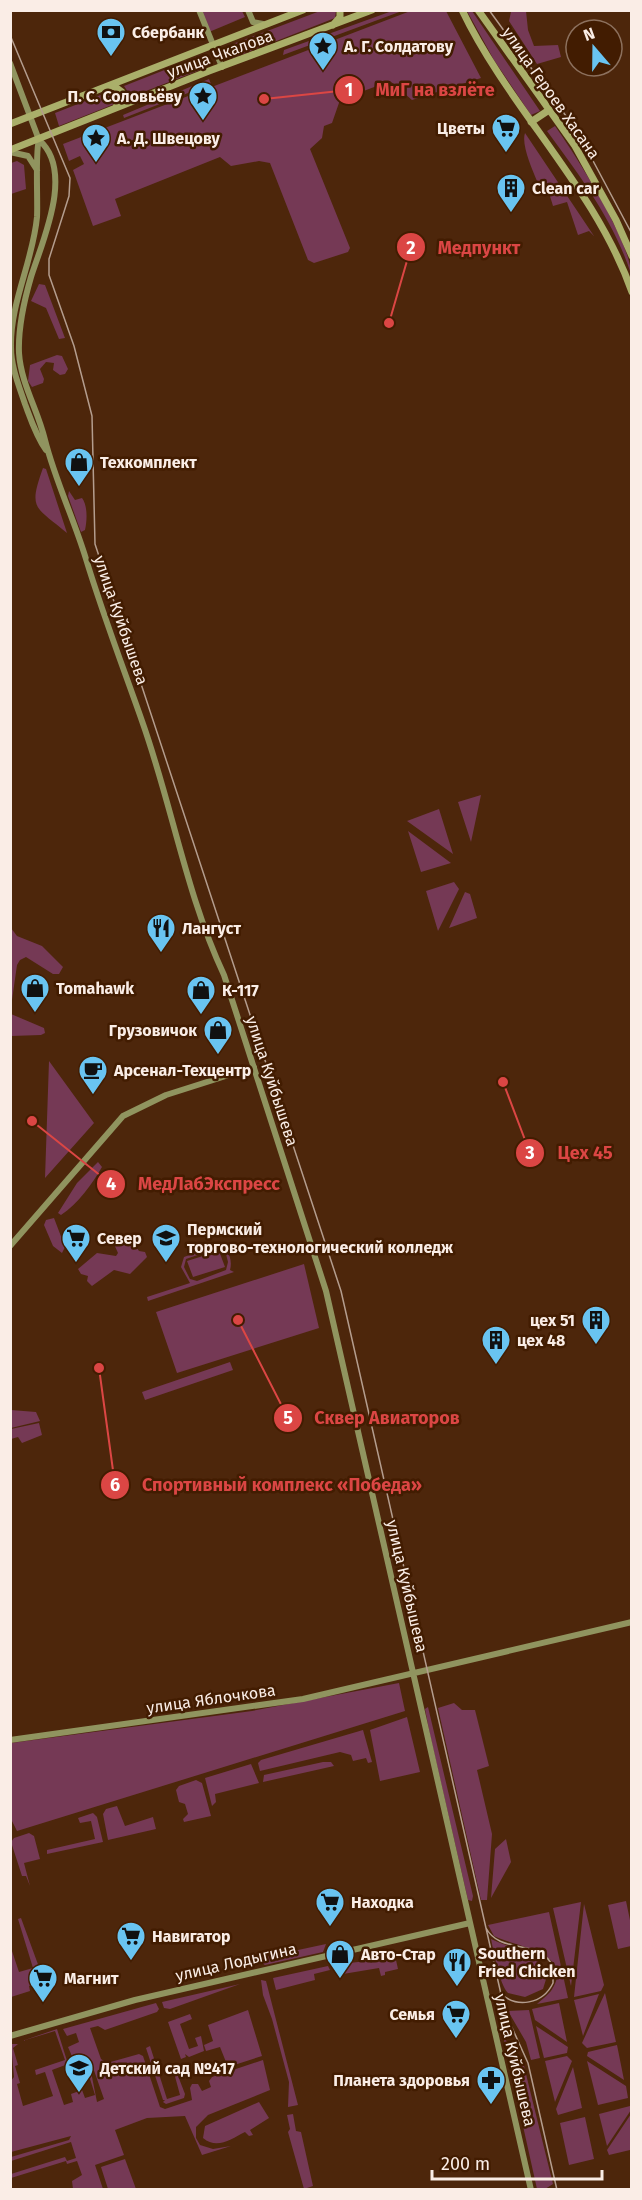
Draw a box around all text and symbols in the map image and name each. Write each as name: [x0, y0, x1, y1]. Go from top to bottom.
bank icon: Сбербанк: [95, 16, 127, 58]
north arrow: [564, 18, 624, 78]
place label: Сбербанк: [132, 23, 205, 42]
street label: улица Героев Хасана: [498, 23, 604, 163]
text: N: [581, 24, 597, 45]
street label: улица Чкалова: [164, 26, 276, 82]
place icon: А. Г. Солдатову: [307, 30, 339, 72]
place label: А. Г. Солдатову: [343, 37, 454, 56]
callout: МиГ на взлёте: [334, 72, 507, 108]
text: 1: [345, 79, 353, 101]
text: МиГ на взлёте: [375, 79, 495, 101]
place icon: П. С. Соловьёву: [187, 80, 219, 122]
place label: П. С. Соловьёву: [67, 87, 183, 106]
supermarket icon: Цветы: [490, 112, 522, 154]
place label: Цветы: [437, 119, 485, 138]
place icon: А. Д. Швецову: [80, 122, 112, 164]
place label: А. Д. Швецову: [116, 129, 221, 148]
building icon: Clean car: [495, 172, 527, 214]
place label: Clean car: [532, 179, 599, 198]
callout: Медпункт: [396, 229, 532, 265]
text: 2: [406, 237, 416, 259]
text: Медпункт: [438, 237, 521, 259]
shop icon: Техкомплект: [63, 446, 95, 488]
place label: Техкомплект: [100, 453, 197, 472]
street label: улица Куйбышева: [90, 553, 152, 687]
restaurant icon: Лангуст: [145, 912, 177, 954]
place label: Лангуст: [182, 919, 241, 938]
shop icon: Tomahawk: [19, 972, 51, 1014]
shop icon: К-117: [185, 974, 217, 1016]
place label: Tomahawk: [56, 979, 134, 998]
place label: К-117: [222, 981, 259, 1000]
shop icon: Грузовичок: [202, 1014, 234, 1056]
street label: улица Куйбышева: [242, 1014, 302, 1148]
place label: Грузовичок: [109, 1021, 197, 1040]
cafe icon: Арсенал-Техцентр: [77, 1054, 109, 1096]
place label: Арсенал-Техцентр: [113, 1061, 251, 1080]
callout: Цех 45: [515, 1135, 625, 1171]
text: 3: [524, 1142, 535, 1164]
text: Цех 45: [557, 1142, 613, 1164]
callout: МедЛабЭкспресс: [96, 1166, 292, 1202]
text: 4: [106, 1173, 116, 1195]
text: МедЛабЭкспресс: [138, 1173, 280, 1195]
place label: Пермский торгово-технологический колледж: [187, 1220, 454, 1257]
supermarket icon: Север: [60, 1222, 92, 1264]
school or university icon: Пермский торгово-технологический колледж: [150, 1222, 182, 1264]
place label: Север: [97, 1229, 142, 1248]
building icon: цех 51: [580, 1304, 612, 1346]
place label: цех 51: [530, 1311, 575, 1330]
building icon: цех 48: [480, 1324, 512, 1366]
place label: цех 48: [517, 1331, 565, 1350]
callout: Сквер Авиаторов: [273, 1400, 472, 1436]
text: 5: [283, 1407, 293, 1429]
text: Сквер Авиаторов: [314, 1407, 460, 1429]
callout: Спортивный комплекс «Победа»: [100, 1467, 434, 1503]
text: 6: [110, 1474, 120, 1496]
text: Спортивный комплекс «Победа»: [142, 1474, 422, 1496]
street label: улица Куйбышева: [382, 1518, 432, 1654]
street label: улица Яблочкова: [145, 1681, 277, 1717]
supermarket icon: Находка: [314, 1886, 346, 1928]
place label: Находка: [351, 1893, 414, 1912]
supermarket icon: Навигатор: [115, 1920, 147, 1962]
place label: Навигатор: [152, 1927, 231, 1946]
shop icon: Авто-Стар: [324, 1938, 356, 1980]
street label: улица Лодыгина: [174, 1939, 298, 1985]
place label: Southern Fried Chicken: [478, 1944, 576, 1981]
place label: Авто-Стар: [360, 1945, 436, 1964]
restaurant icon: Southern Fried Chicken: [441, 1946, 473, 1988]
supermarket icon: Магнит: [27, 1962, 59, 2004]
place label: Магнит: [64, 1969, 119, 1988]
street label: улица Куйбышева: [490, 1992, 540, 2128]
supermarket icon: Семья: [440, 1998, 472, 2040]
place label: Семья: [389, 2005, 435, 2024]
school or university icon: Детский сад №417: [63, 2052, 95, 2094]
place label: Детский сад №417: [99, 2059, 235, 2078]
pharmacy icon: Планета здоровья: [475, 2064, 507, 2106]
place label: Планета здоровья: [333, 2071, 470, 2090]
scale bar: [432, 2143, 602, 2181]
text: 200 m: [441, 2153, 490, 2175]

